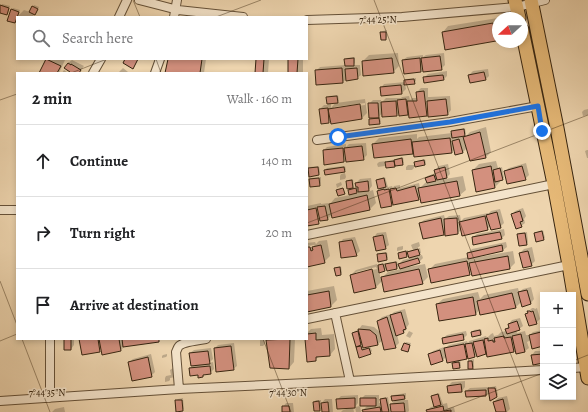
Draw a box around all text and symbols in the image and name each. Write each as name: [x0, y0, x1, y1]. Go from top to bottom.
north arrow: [492, 12, 528, 48]
text: 7°44'25"N: [359, 13, 397, 26]
search box: [16, 16, 308, 60]
icon: search: [30, 27, 52, 49]
text: Search here: [62, 28, 133, 48]
text: 2 min: [32, 87, 72, 110]
text: Walk · 160 m: [227, 90, 292, 107]
route end: [533, 122, 551, 140]
route start: [329, 128, 347, 146]
icon: ahead: [32, 150, 54, 172]
text: Continue: [70, 151, 128, 171]
text: 140 m: [261, 152, 292, 169]
icon: right: [32, 222, 54, 244]
text: Turn right: [70, 223, 135, 243]
text: 20 m: [266, 224, 292, 241]
map controls: [540, 292, 576, 400]
button: +: [540, 292, 576, 328]
icon: arrive: [32, 294, 54, 316]
text: Arrive at destination: [70, 295, 199, 315]
button: −: [540, 328, 576, 364]
button: layers: [540, 364, 576, 400]
text: 7°44'35"N: [29, 386, 65, 399]
text: 7°44'30"N: [269, 386, 307, 399]

